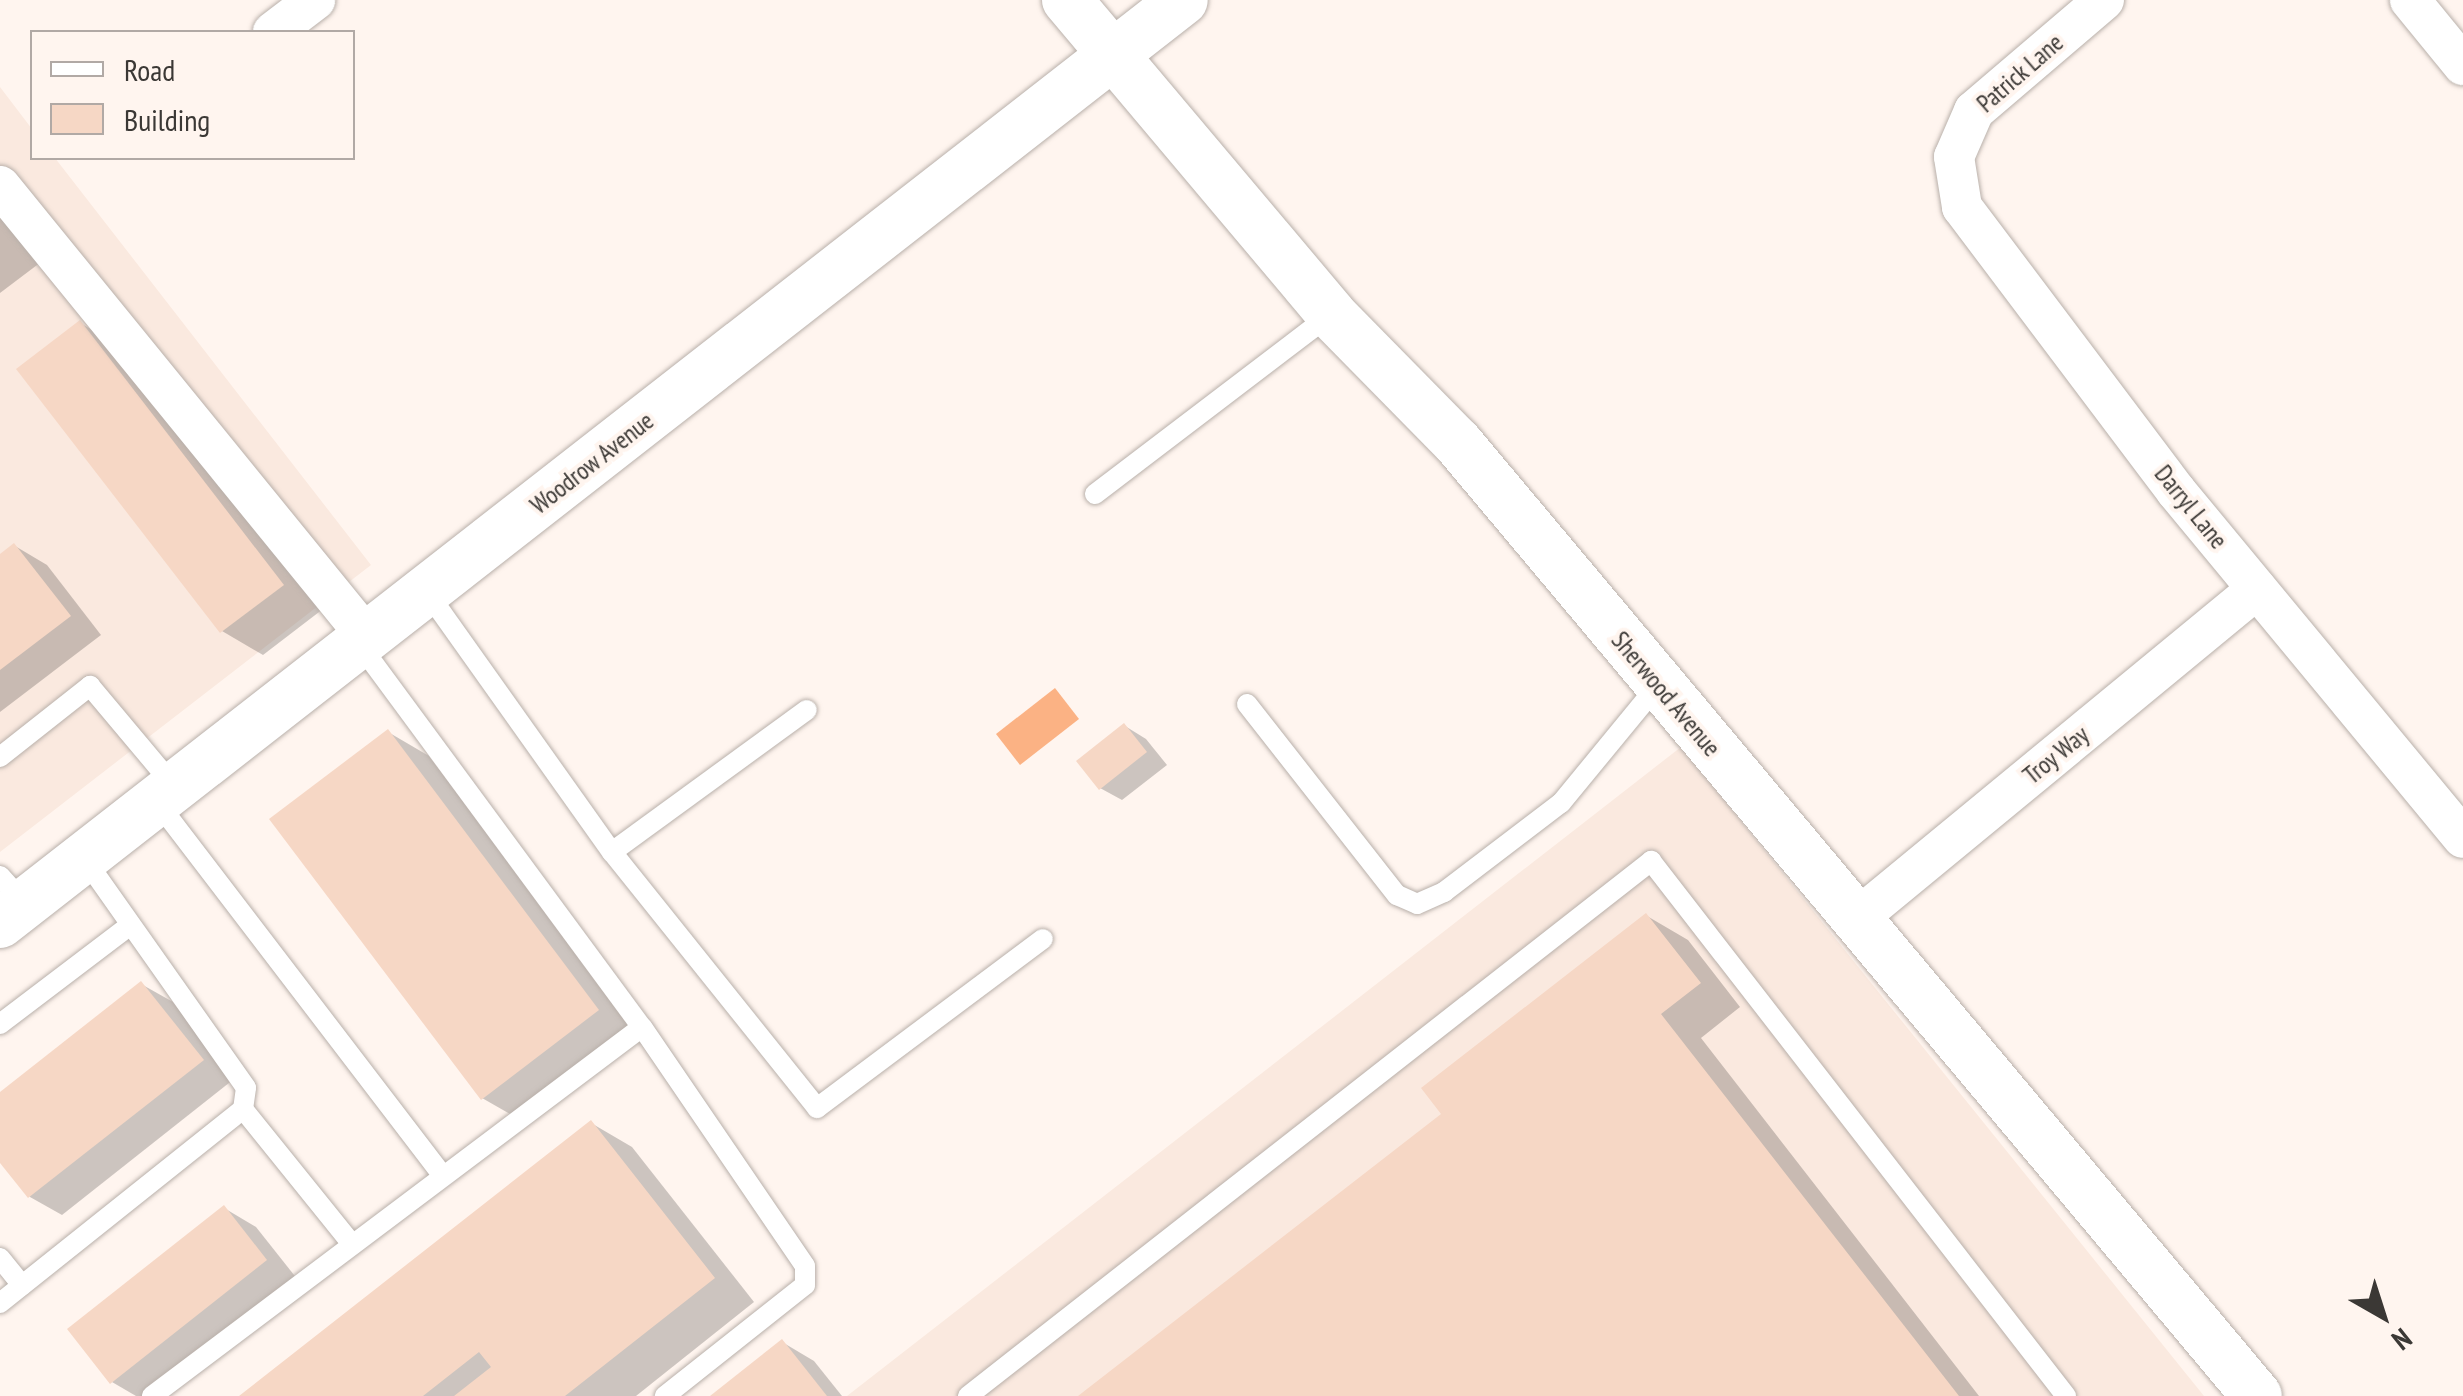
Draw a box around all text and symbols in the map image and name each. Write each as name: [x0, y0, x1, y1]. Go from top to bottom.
street label: Patrick Lane: [1971, 27, 2069, 119]
legend: [30, 30, 355, 160]
text: Road: [124, 50, 175, 89]
text: Building: [124, 100, 210, 139]
street label: Woodrow Avenue: [524, 405, 660, 521]
street label: Darryl Lane: [2148, 459, 2234, 555]
street label: Sherwood Avenue: [1605, 625, 1727, 763]
street label: Troy Way: [2017, 719, 2095, 791]
north arrow: [2333, 1266, 2433, 1366]
text: N: [2385, 1321, 2420, 1359]

